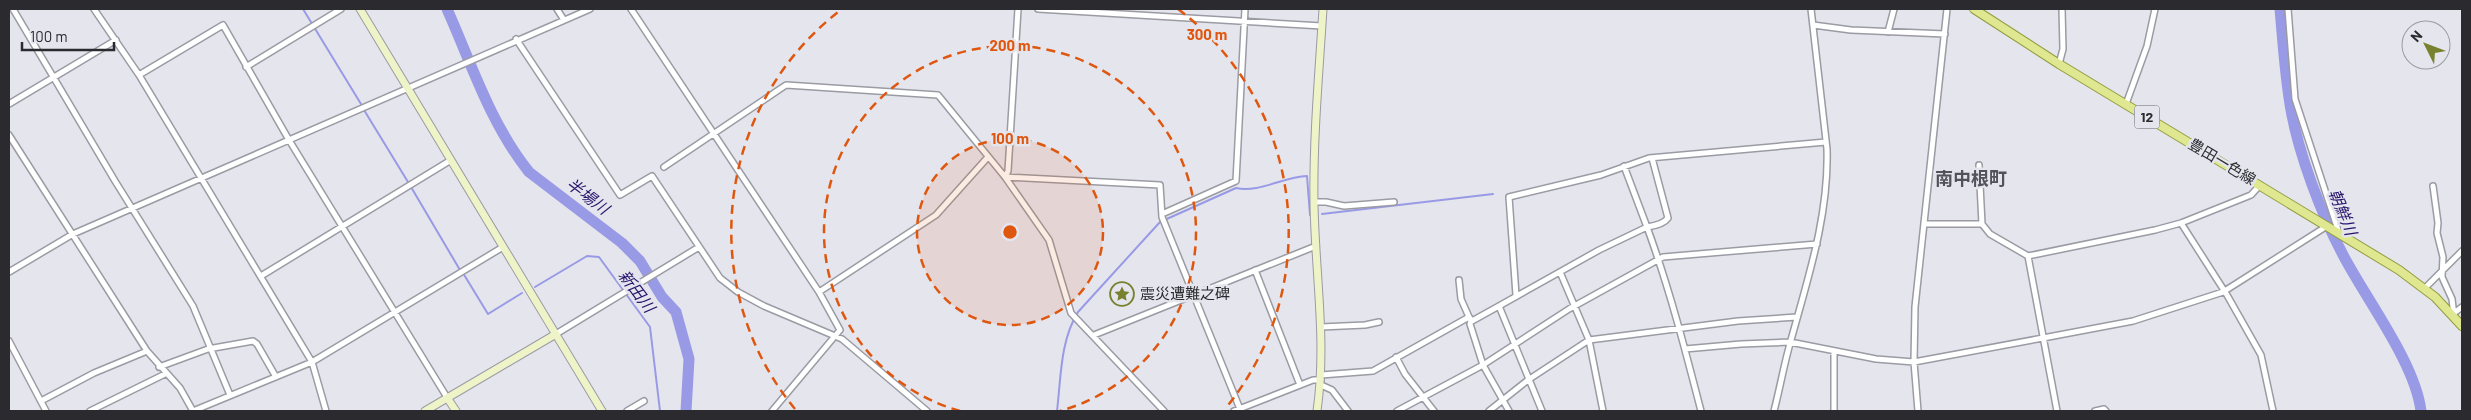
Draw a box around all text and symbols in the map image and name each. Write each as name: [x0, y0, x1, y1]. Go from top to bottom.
scale bar: [22, 20, 115, 52]
north arrow: [2401, 20, 2451, 70]
text: 300 m: [1187, 25, 1227, 43]
text: 100 m: [30, 27, 68, 45]
text: N: [2407, 27, 2425, 45]
text: 200 m: [989, 36, 1031, 54]
road number: 12: [2134, 105, 2160, 128]
text: 100 m: [991, 129, 1029, 147]
street label: 豊田一色線: [2186, 134, 2259, 188]
district label: 南中根町: [1935, 167, 2007, 189]
water label: 半場川: [563, 174, 615, 219]
water label: 朝鮮川: [2326, 186, 2362, 239]
centre of rings: [1001, 223, 1019, 241]
water label: 新田川: [615, 266, 661, 317]
place icon: 震災遭難之碑: [1109, 281, 1135, 307]
place label: 震災遭難之碑: [1140, 284, 1230, 302]

